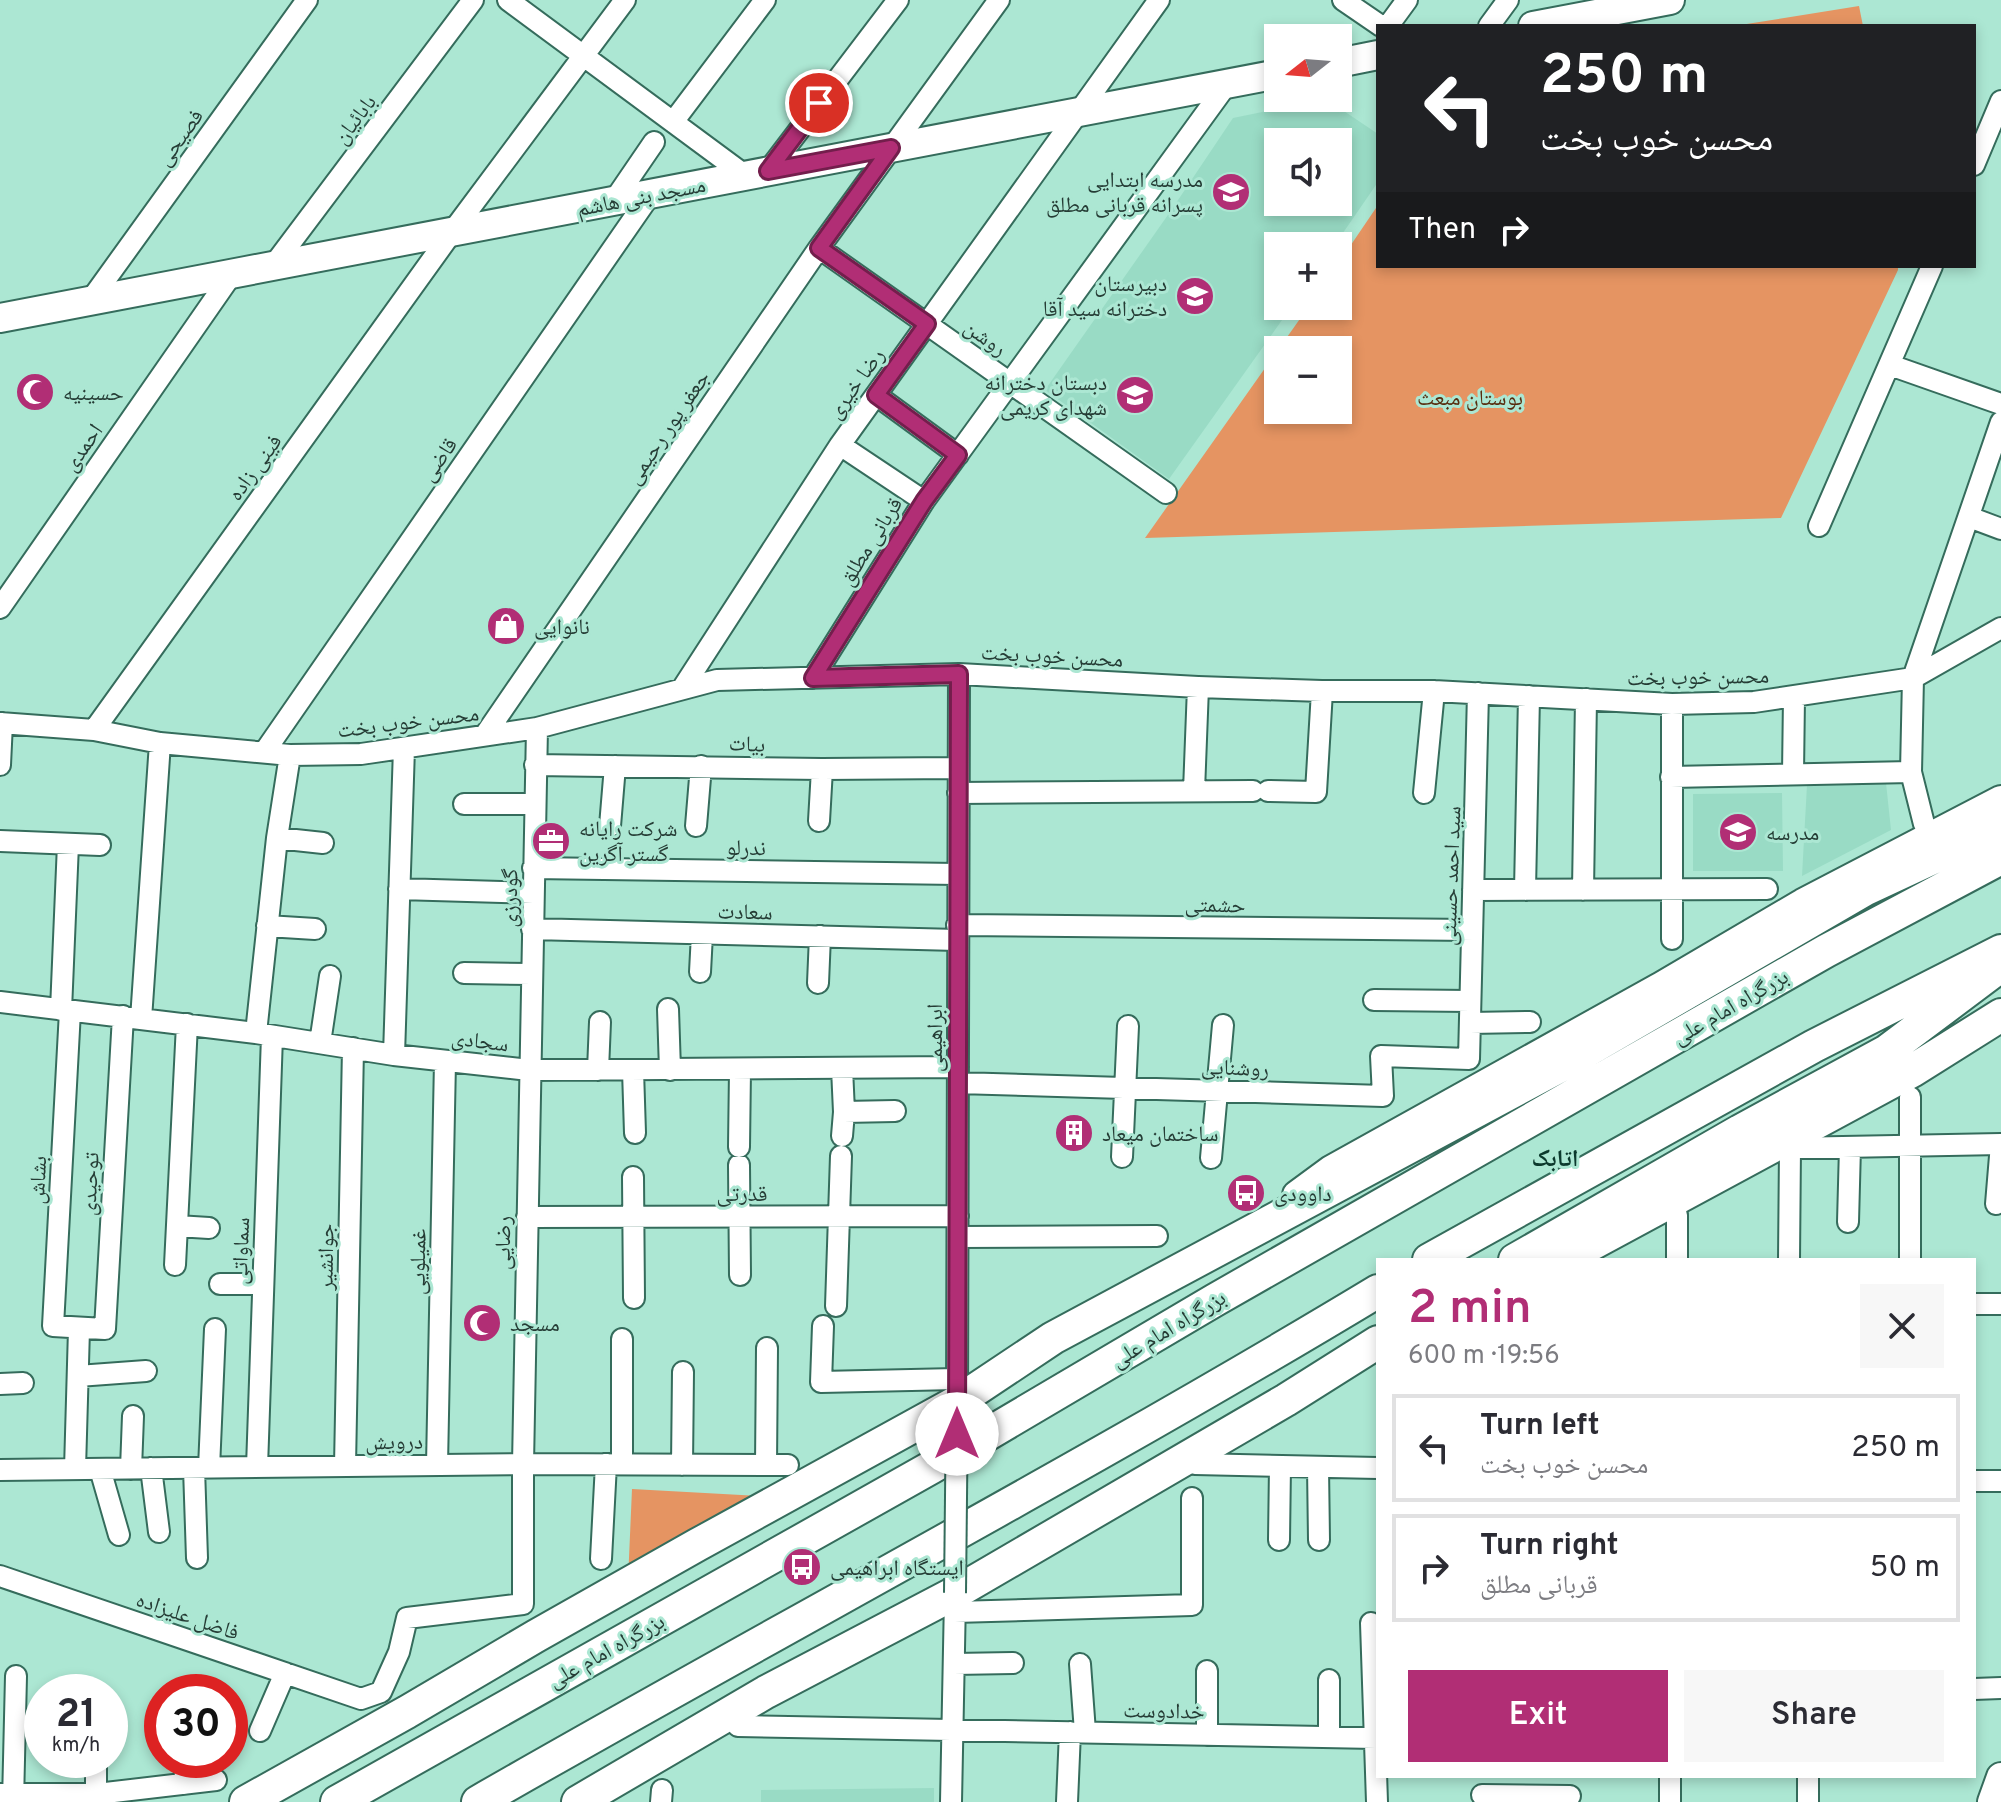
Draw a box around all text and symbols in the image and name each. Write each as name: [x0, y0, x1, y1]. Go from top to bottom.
north arrow: [1264, 24, 1352, 112]
map controls: [1264, 24, 1352, 424]
text: 250 m: [1540, 43, 1708, 113]
icon: left: [1408, 56, 1512, 160]
pin: [785, 69, 853, 137]
icon: arrive: [797, 81, 841, 125]
street label: بابائیان: [328, 90, 384, 151]
street label: فصیحی: [151, 105, 211, 172]
text: محسن خوب بخت: [1540, 118, 1773, 164]
button: sound: [1264, 128, 1352, 216]
place label: مدرسه ابتدایی پسرانه قربانی مطلق: [1046, 168, 1203, 220]
school or university icon: مدرسه ابتدایی پسرانه قربانی مطلق: [1210, 171, 1252, 213]
street label: مسجد بنی هاشم: [575, 173, 708, 224]
icon: right: [1492, 208, 1536, 252]
text: Then: [1408, 212, 1476, 249]
button: +: [1264, 232, 1352, 320]
place label: دبیرستان دخترانه سید آقا: [1043, 272, 1167, 324]
school or university icon: دبیرستان دخترانه سید آقا: [1174, 275, 1216, 317]
street label: روشن: [958, 315, 1011, 363]
button: −: [1264, 336, 1352, 424]
street label: رضا خیری: [822, 344, 892, 425]
street label: جعفر پور رحیمی: [621, 366, 717, 491]
mosque icon: حسینیه: [14, 371, 56, 413]
place label: دبستان دخترانه شهدای کریمی: [985, 371, 1107, 423]
school or university icon: دبستان دخترانه شهدای کریمی: [1114, 374, 1156, 416]
place label: حسینیه: [63, 381, 124, 408]
park label: بوستان مبعث: [1417, 386, 1523, 413]
street label: احمدی: [58, 419, 110, 478]
street label: فینی زاده: [223, 430, 289, 507]
street label: قاضی: [415, 433, 465, 488]
street label: قربانی مطلق: [834, 493, 910, 592]
shop icon: نانوایی: [485, 605, 527, 647]
place label: نانوایی: [534, 615, 590, 642]
street label: محسن خوب بخت: [980, 640, 1124, 675]
street label: محسن خوب بخت: [1627, 664, 1769, 693]
street label: محسن خوب بخت: [336, 701, 481, 746]
street label: بیات: [728, 731, 766, 760]
street label: سید احمد حسینی: [1437, 806, 1468, 946]
school or university icon: مدرسه: [1717, 811, 1759, 853]
place label: شرکت رایانه گستر آگرین: [579, 817, 677, 869]
office icon: شرکت رایانه گستر آگرین: [530, 820, 572, 862]
place label: مدرسه: [1766, 821, 1819, 848]
street label: ندرلو: [726, 836, 766, 863]
street label: گودرزی: [497, 868, 526, 928]
street label: حشمتی: [1184, 892, 1246, 921]
street label: سعادت: [717, 900, 773, 927]
street label: بزرگراه امام علی: [1669, 964, 1794, 1052]
street label: ابراهیمی: [923, 1004, 950, 1072]
street label: سجادی: [450, 1026, 510, 1059]
street label: روشنایی: [1201, 1055, 1269, 1084]
building icon: ساختمان میعاد: [1053, 1112, 1095, 1154]
place label: ساختمان میعاد: [1102, 1122, 1218, 1149]
district label: اتابک: [1532, 1145, 1579, 1175]
street label: توحیدی: [76, 1151, 107, 1217]
street label: بشاش: [25, 1155, 54, 1205]
bus stop icon: داوودی: [1225, 1172, 1267, 1214]
street label: قدرتی: [717, 1182, 767, 1209]
place label: داوودی: [1274, 1182, 1332, 1209]
street label: رضایی: [491, 1216, 518, 1270]
street label: سماواتی: [228, 1217, 257, 1285]
street label: جوانشیر: [313, 1223, 342, 1292]
street label: غمیلویی: [405, 1229, 434, 1296]
text: 2 min: [1408, 1280, 1532, 1340]
button: close: [1860, 1284, 1944, 1368]
street label: بزرگراه امام علی: [1107, 1285, 1232, 1375]
mosque icon: مسجد: [461, 1302, 503, 1344]
place label: مسجد: [510, 1312, 560, 1339]
text: 600 m · 19:56: [1408, 1340, 1560, 1373]
position arrow: [915, 1392, 999, 1476]
text: Turn left: [1480, 1408, 1600, 1445]
icon: left: [1412, 1426, 1456, 1470]
street label: درویش: [365, 1429, 423, 1458]
text: 250 m: [1851, 1430, 1940, 1467]
text: محسن خوب بخت: [1480, 1450, 1648, 1483]
text: Turn right: [1480, 1528, 1618, 1565]
bus stop icon: ایستگاه ابراهیمی: [781, 1546, 823, 1588]
icon: right: [1412, 1546, 1456, 1590]
text: 50 m: [1870, 1550, 1940, 1587]
place label: ایستگاه ابراهیمی: [830, 1556, 964, 1583]
text: قربانی مطلق: [1480, 1570, 1598, 1603]
street label: فاضل علیزاده: [132, 1587, 242, 1648]
street label: بزرگراه امام علی: [544, 1609, 670, 1695]
button: Exit: [1408, 1670, 1668, 1762]
button: Share: [1684, 1670, 1944, 1762]
speed limit sign: 30: [144, 1674, 248, 1778]
text: 21: [56, 1691, 96, 1741]
street label: خدادوست: [1123, 1698, 1205, 1727]
text: km/h: [52, 1733, 100, 1759]

